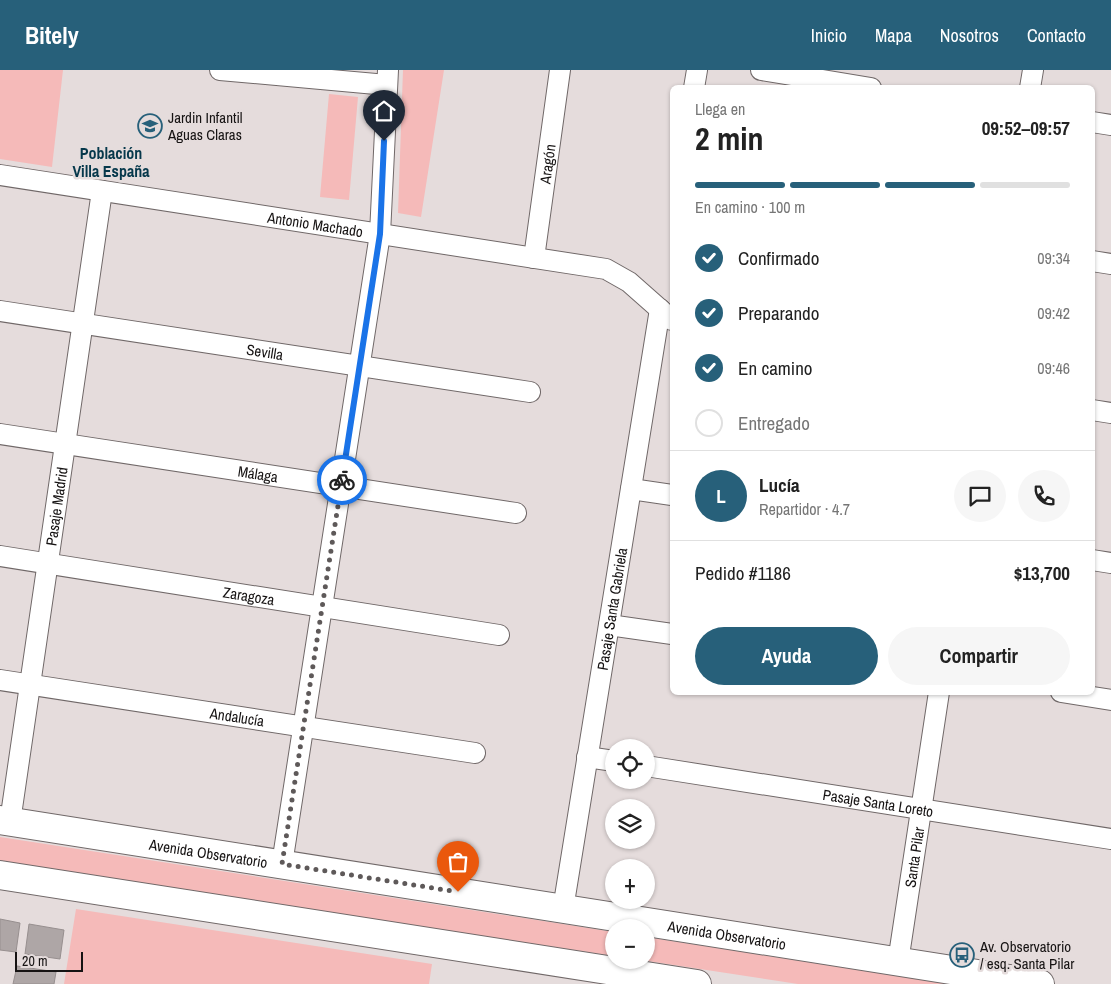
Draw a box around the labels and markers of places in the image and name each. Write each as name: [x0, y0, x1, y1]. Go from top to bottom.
pin: [363, 90, 405, 141]
place label: Jardin Infantil Aguas Claras: [167, 107, 243, 145]
school or university icon: Jardin Infantil Aguas Claras: [137, 113, 163, 139]
pin: [437, 841, 479, 892]
place label: Av. Observatorio / esq. Santa Pilar: [979, 936, 1074, 974]
bus stop icon: Av. Observatorio / esq. Santa Pilar: [949, 942, 975, 968]

